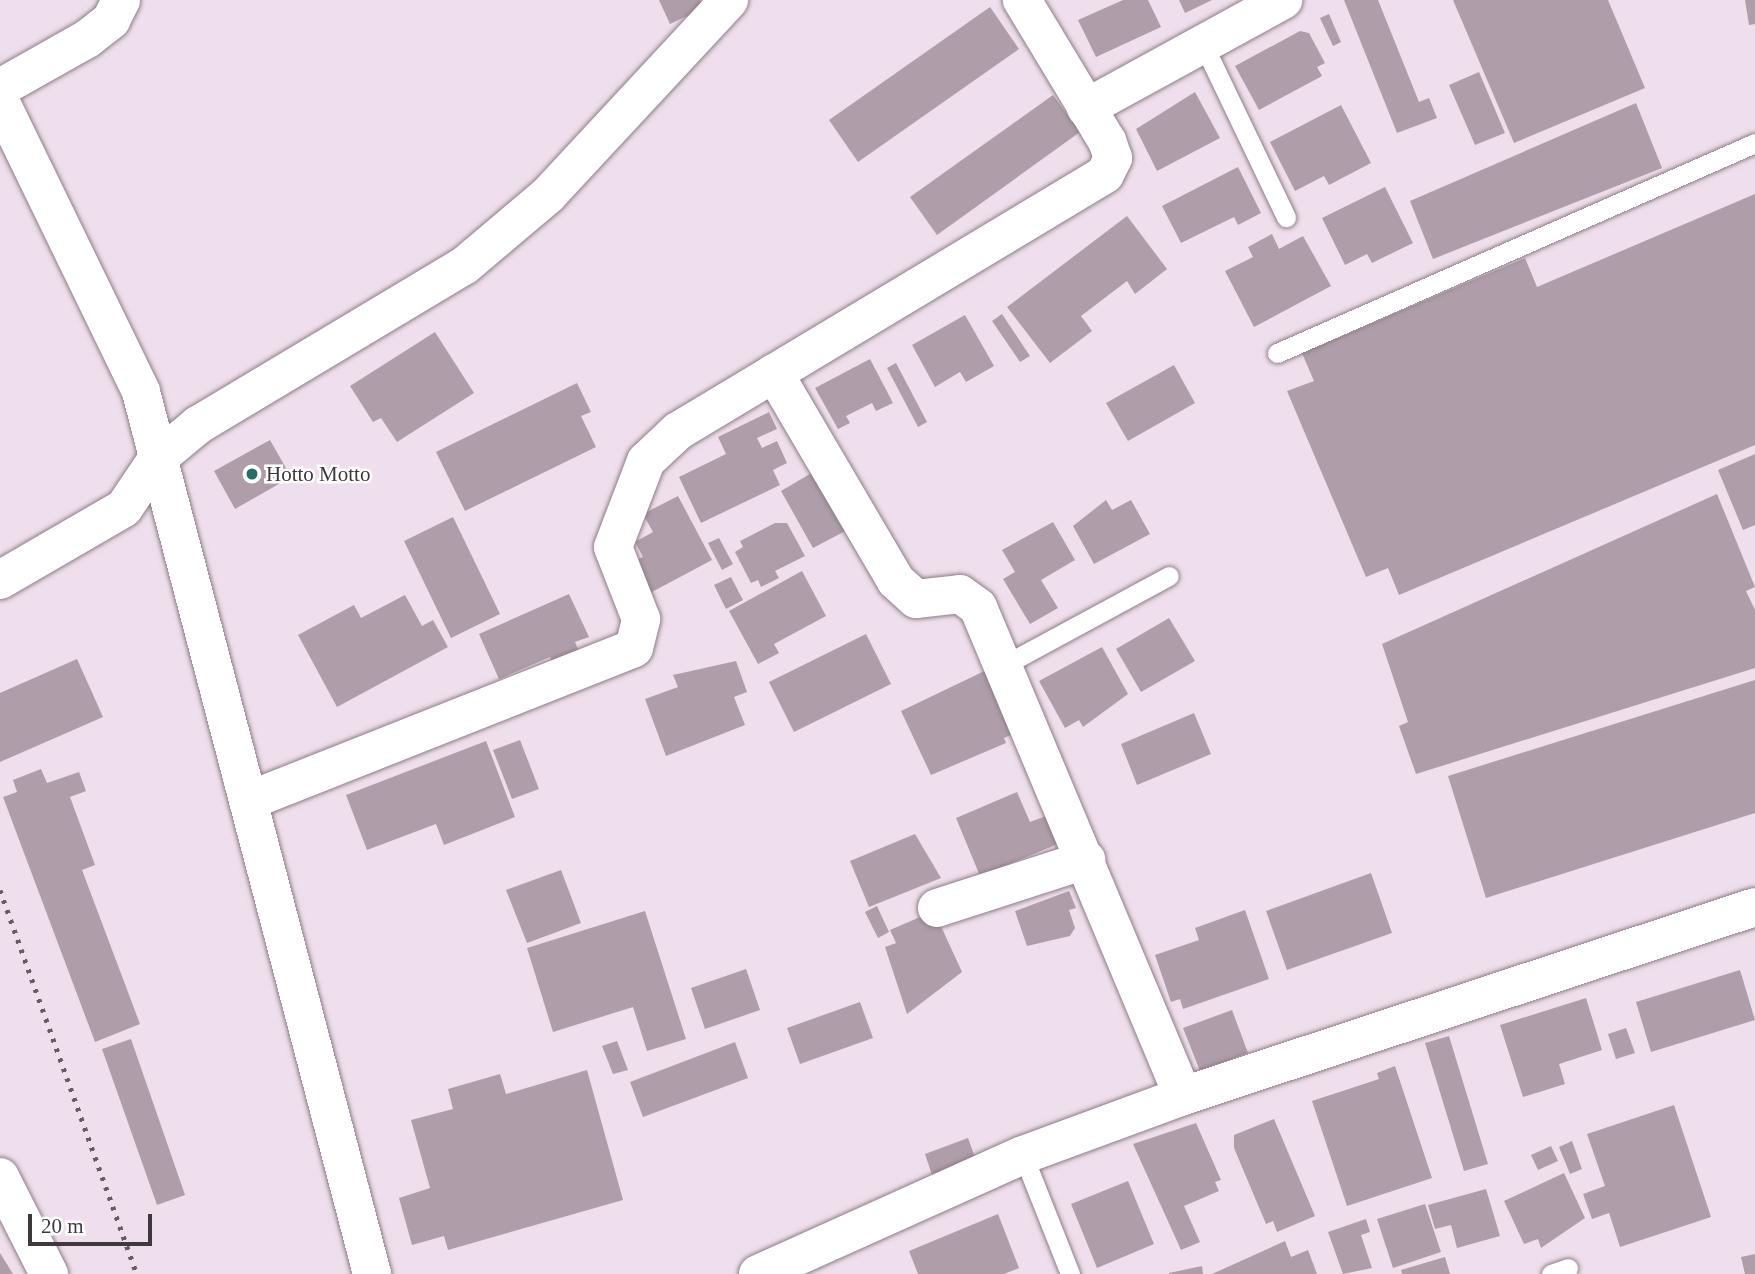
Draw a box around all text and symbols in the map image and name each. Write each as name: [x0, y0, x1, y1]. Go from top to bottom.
place label: Hotto Motto: [266, 461, 383, 487]
marker: Hotto Motto: [244, 466, 260, 482]
scale bar: [32, 1200, 156, 1244]
text: 20 m: [41, 1214, 84, 1238]

